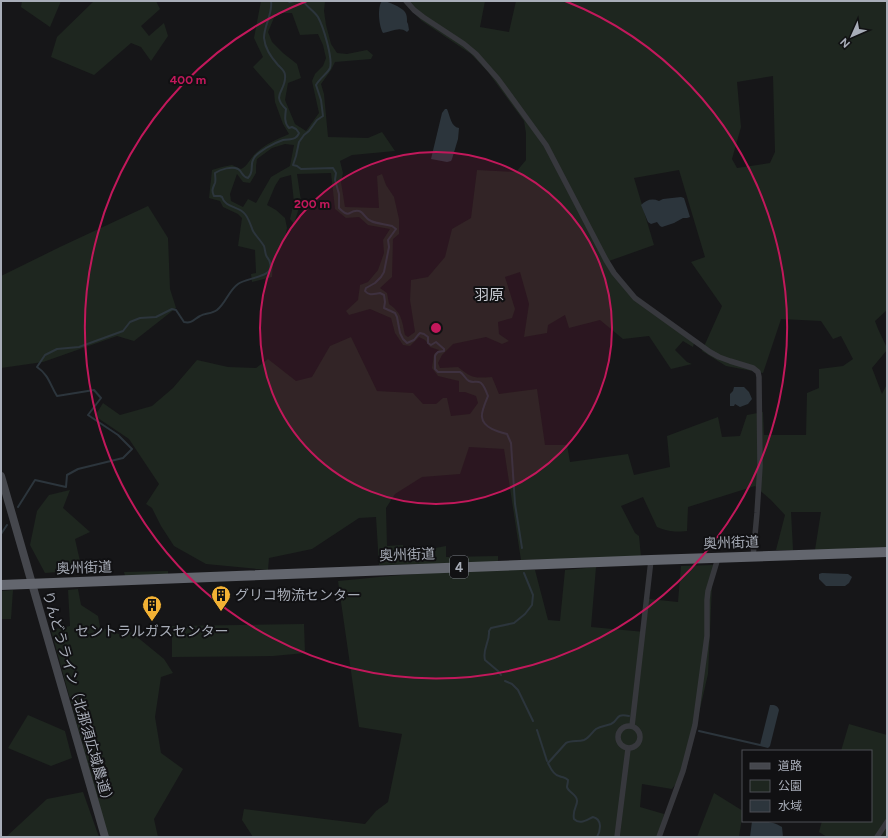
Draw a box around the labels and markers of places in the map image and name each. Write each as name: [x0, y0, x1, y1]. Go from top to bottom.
centre of rings: [429, 321, 443, 335]
building icon: グリコ物流センター: [210, 584, 232, 612]
place label: グリコ物流センター: [235, 587, 361, 604]
building icon: セントラルガスセンター: [141, 594, 163, 622]
place label: セントラルガスセンター: [75, 623, 229, 640]

